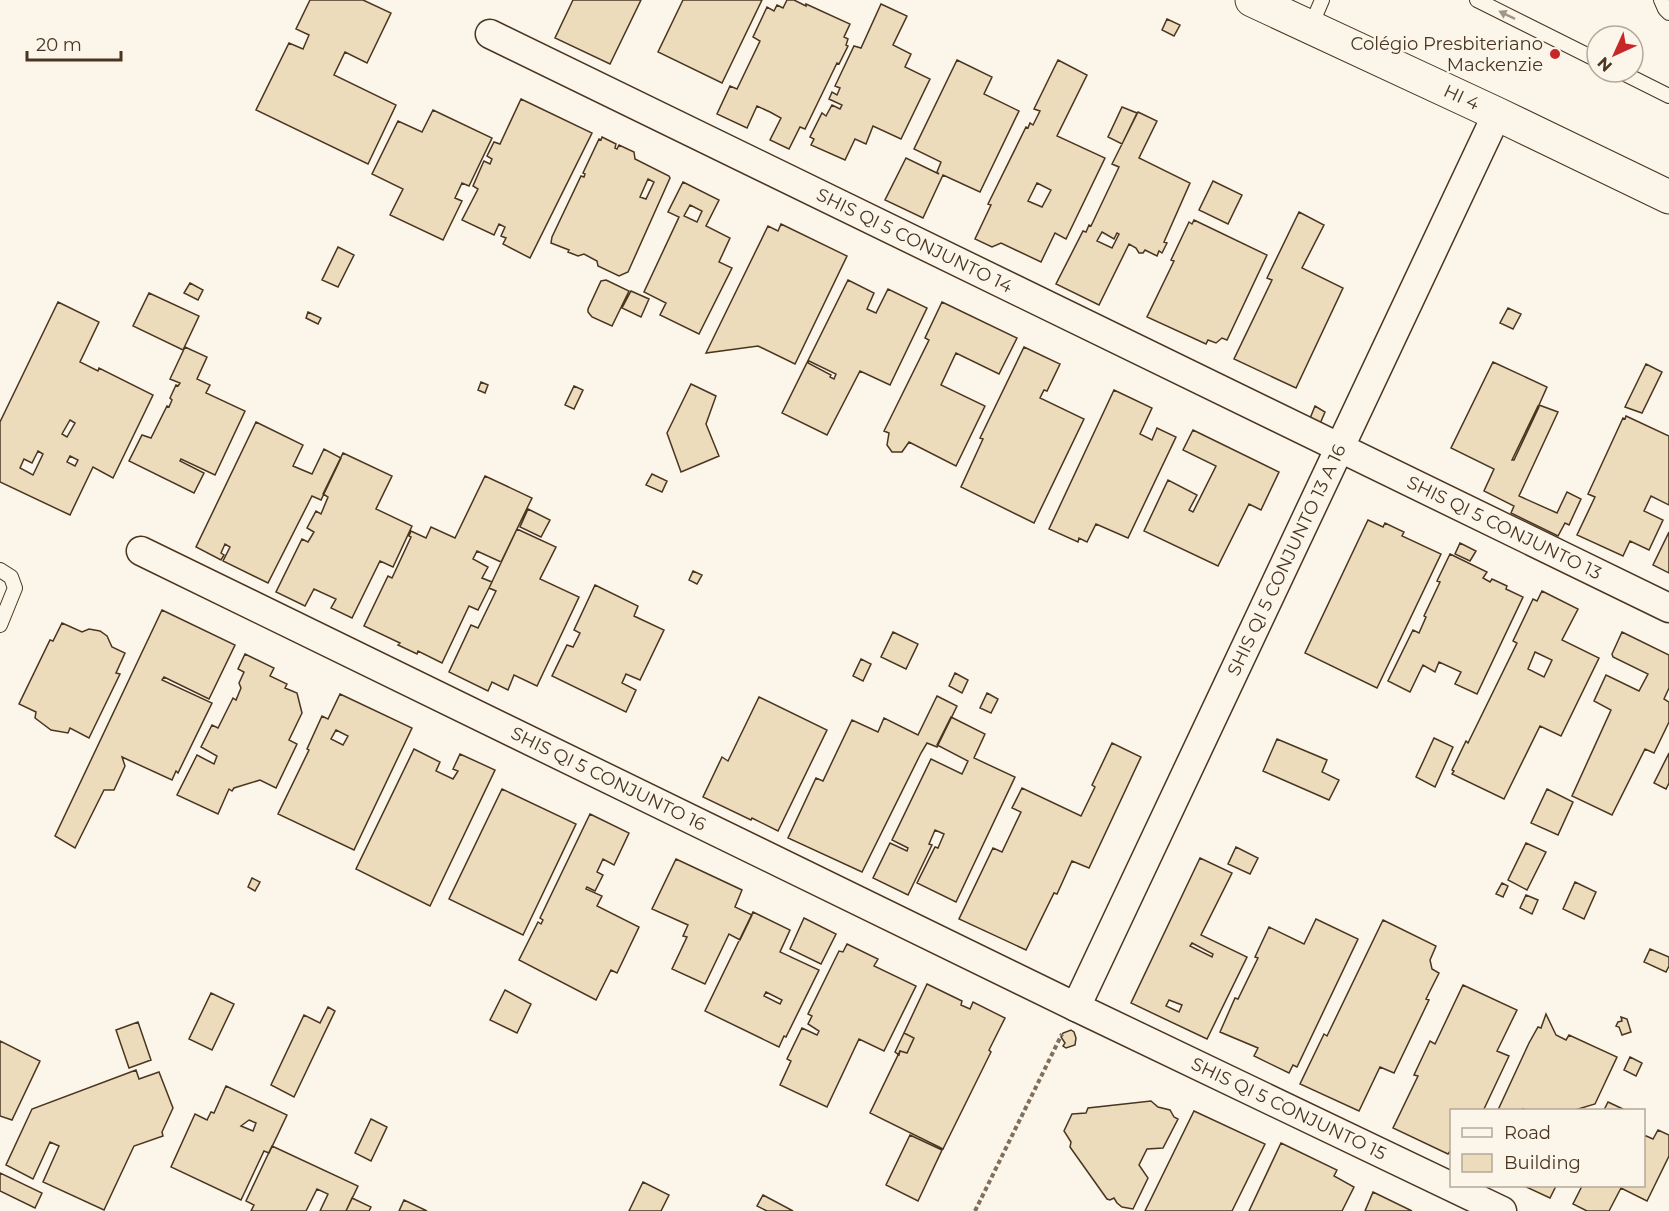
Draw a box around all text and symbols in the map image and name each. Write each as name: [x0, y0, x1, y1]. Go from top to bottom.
one-way arrow: [1499, 10, 1516, 19]
scale bar: [27, 24, 122, 62]
north arrow: [1585, 24, 1645, 84]
place label: Colégio Presbiteriano Mackenzie: [1351, 33, 1543, 76]
text: 20 m: [36, 34, 82, 56]
marker: Colégio Presbiteriano Mackenzie: [1548, 47, 1562, 61]
text: N: [1593, 53, 1616, 76]
street label: HI 4: [1440, 80, 1483, 115]
street label: SHIS QI 5 CONJUNTO 14: [813, 184, 1016, 298]
street label: SHIS QI 5 CONJUNTO 13 A 16: [1223, 441, 1351, 679]
street label: SHIS QI 5 CONJUNTO 13: [1403, 471, 1605, 584]
street label: SHIS QI 5 CONJUNTO 16: [507, 722, 710, 836]
street label: SHIS QI 5 CONJUNTO 15: [1188, 1053, 1390, 1165]
legend: [1450, 1109, 1645, 1187]
text: Road: [1504, 1122, 1551, 1144]
text: Building: [1504, 1152, 1581, 1174]

